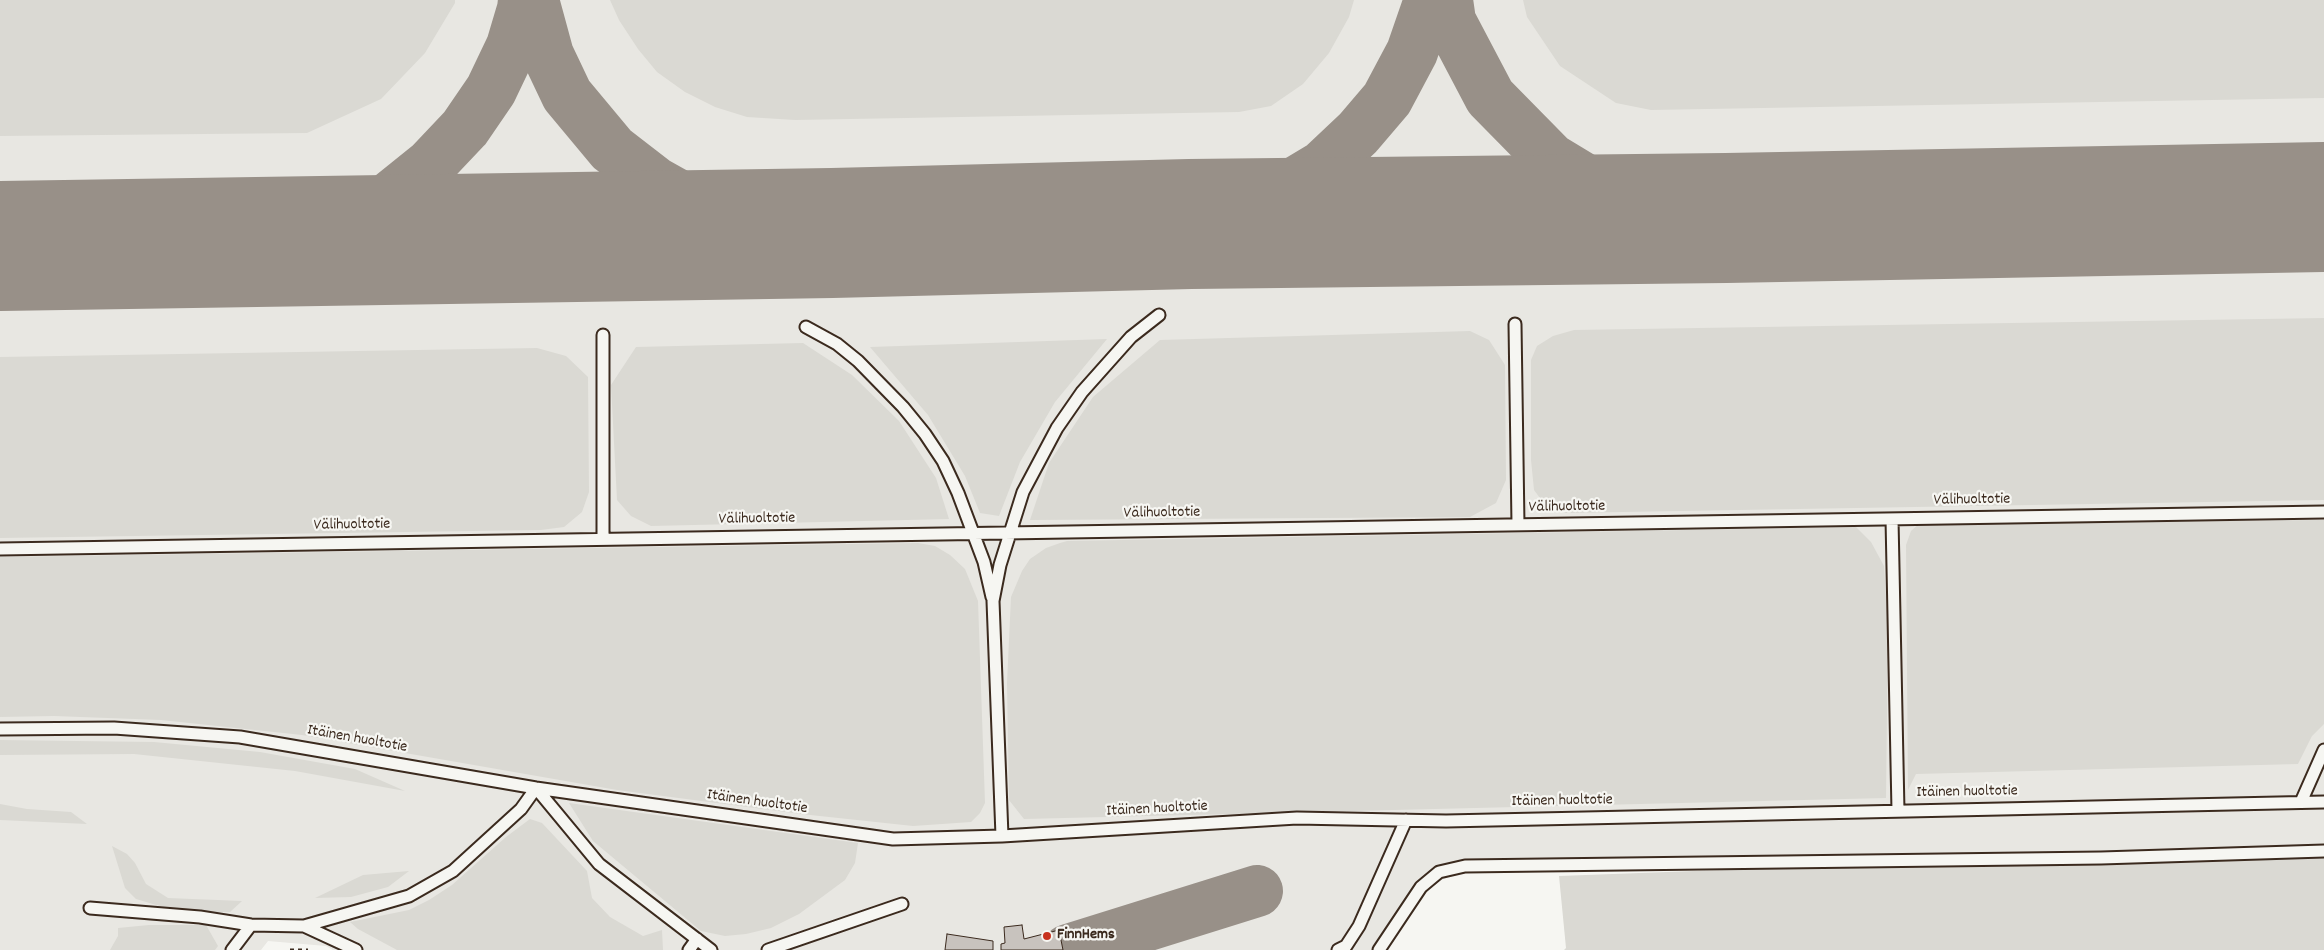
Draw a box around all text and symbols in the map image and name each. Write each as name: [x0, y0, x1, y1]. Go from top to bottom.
street label: Välihuoltotie: [1934, 491, 2010, 511]
street label: Välihuoltotie: [1529, 498, 1605, 518]
street label: Välihuoltotie: [1124, 504, 1200, 524]
street label: Välihuoltotie: [719, 510, 795, 530]
street label: Välihuoltotie: [314, 516, 390, 536]
street label: Itäinen huoltotie: [305, 722, 409, 758]
street label: Itäinen huoltotie: [1916, 783, 2018, 803]
street label: Itäinen huoltotie: [706, 786, 808, 820]
street label: Itäinen huoltotie: [1511, 792, 1613, 812]
street label: Itäinen huoltotie: [1106, 798, 1208, 822]
place label: FinnHems: [1057, 926, 1115, 946]
marker: FinnHems: [1041, 930, 1053, 942]

